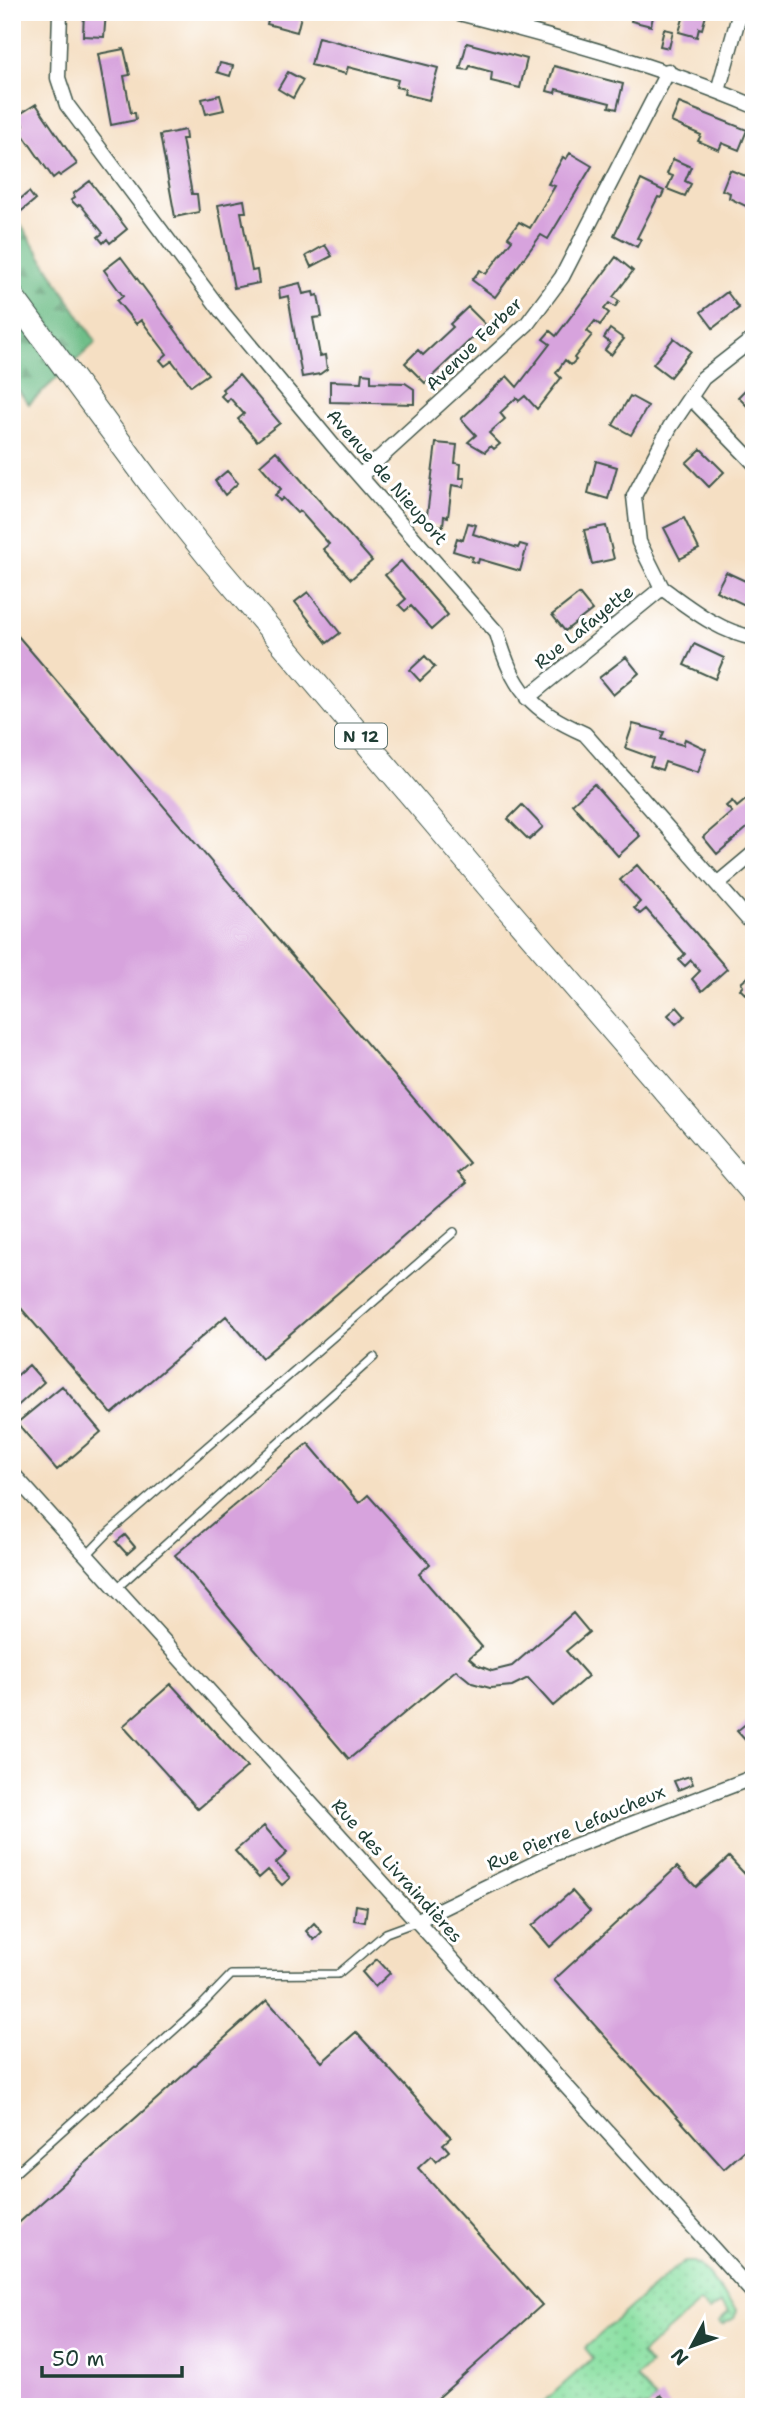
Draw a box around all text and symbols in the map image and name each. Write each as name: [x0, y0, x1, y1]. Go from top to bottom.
street label: Avenue Ferber: [420, 292, 528, 396]
street label: Avenue de Nieuport: [321, 404, 453, 550]
street label: Rue Lafayette: [529, 580, 639, 674]
road number: N 12: [335, 723, 387, 748]
street label: Rue Pierre Lefaucheux: [483, 1780, 669, 1876]
street label: Rue des Livraindières: [326, 1794, 468, 1948]
north arrow: [658, 2310, 728, 2380]
scale bar: [42, 2335, 182, 2379]
text: N: [665, 2343, 694, 2371]
text: 50 m: [52, 2345, 105, 2373]

